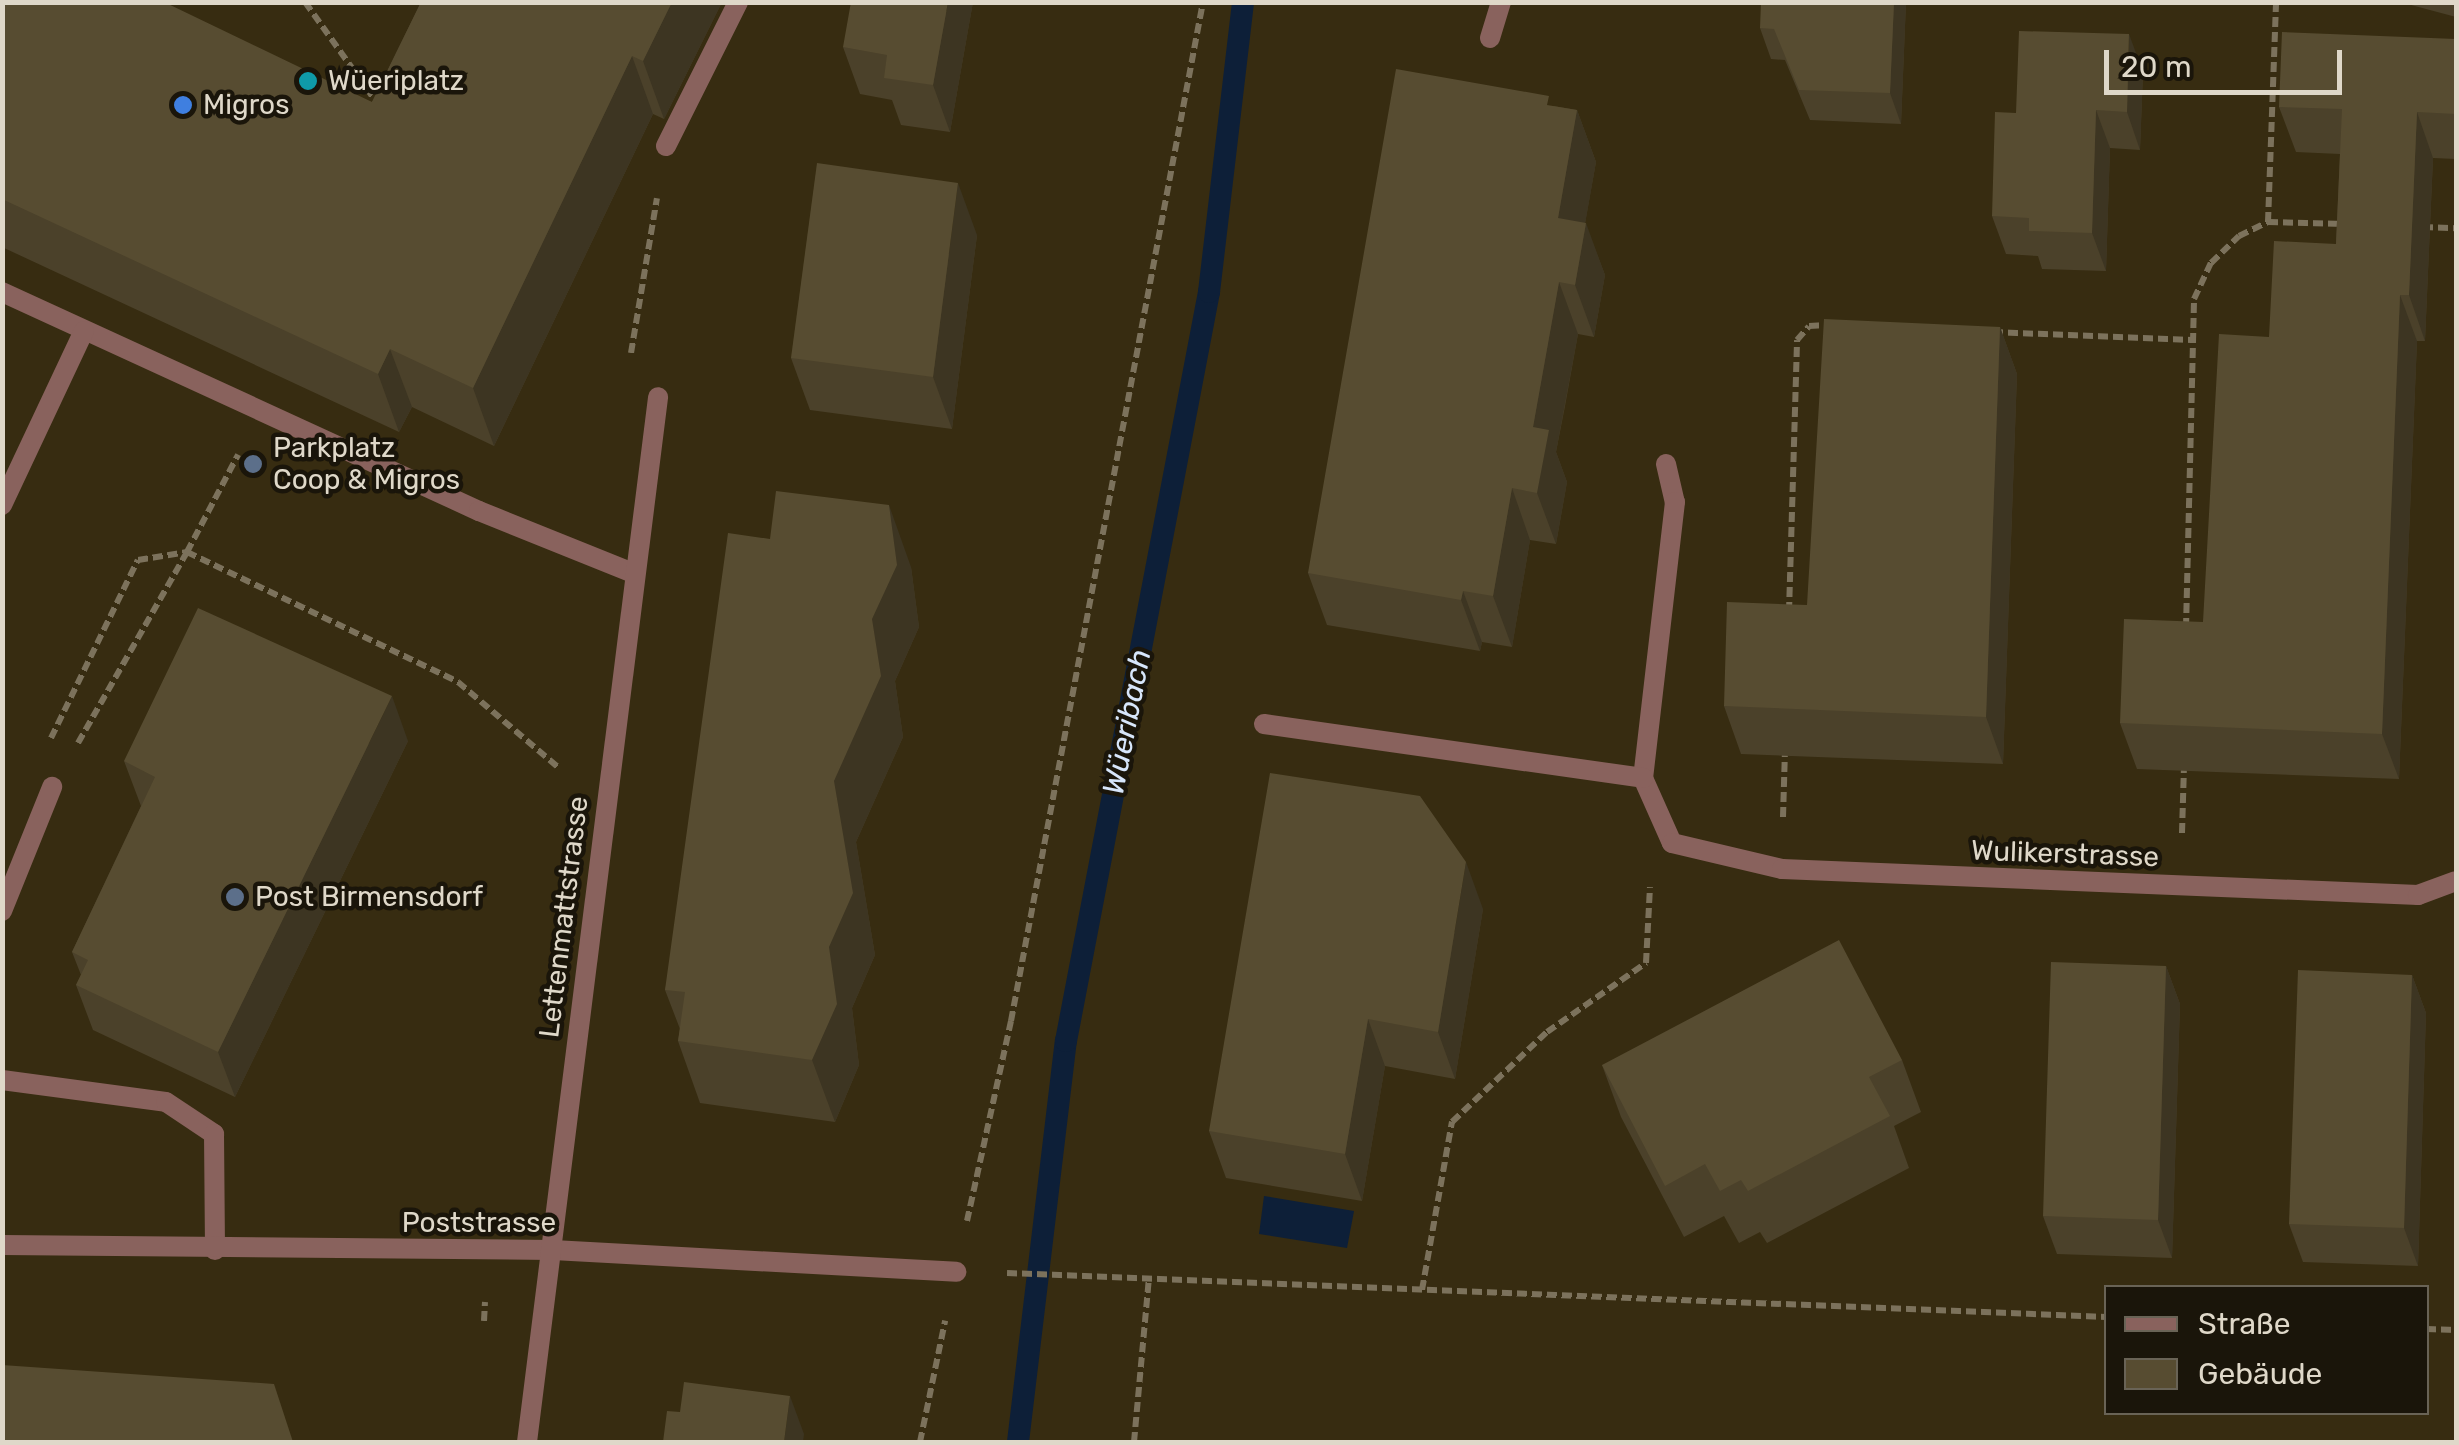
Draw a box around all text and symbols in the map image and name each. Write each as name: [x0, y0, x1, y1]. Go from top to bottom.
scale bar: [2109, 30, 2346, 92]
text: 20 m: [2121, 49, 2192, 85]
place label: Wüeriplatz: [328, 64, 464, 98]
marker: Wüeriplatz: [297, 70, 319, 92]
place label: Migros: [203, 88, 289, 122]
marker: Migros: [172, 94, 194, 116]
place label: Parkplatz Coop & Migros: [273, 431, 460, 497]
marker: Parkplatz Coop & Migros: [242, 453, 264, 475]
water label: Wüeribach: [1095, 646, 1159, 798]
street label: Lettenmattstrasse: [533, 794, 595, 1040]
street label: Wulikerstrasse: [1970, 834, 2160, 874]
place label: Post Birmensdorf: [255, 880, 483, 914]
marker: Post Birmensdorf: [224, 886, 246, 908]
street label: Poststrasse: [402, 1206, 556, 1240]
legend: [2104, 1285, 2429, 1415]
text: Straße: [2198, 1306, 2291, 1342]
text: Gebäude: [2198, 1356, 2322, 1392]

